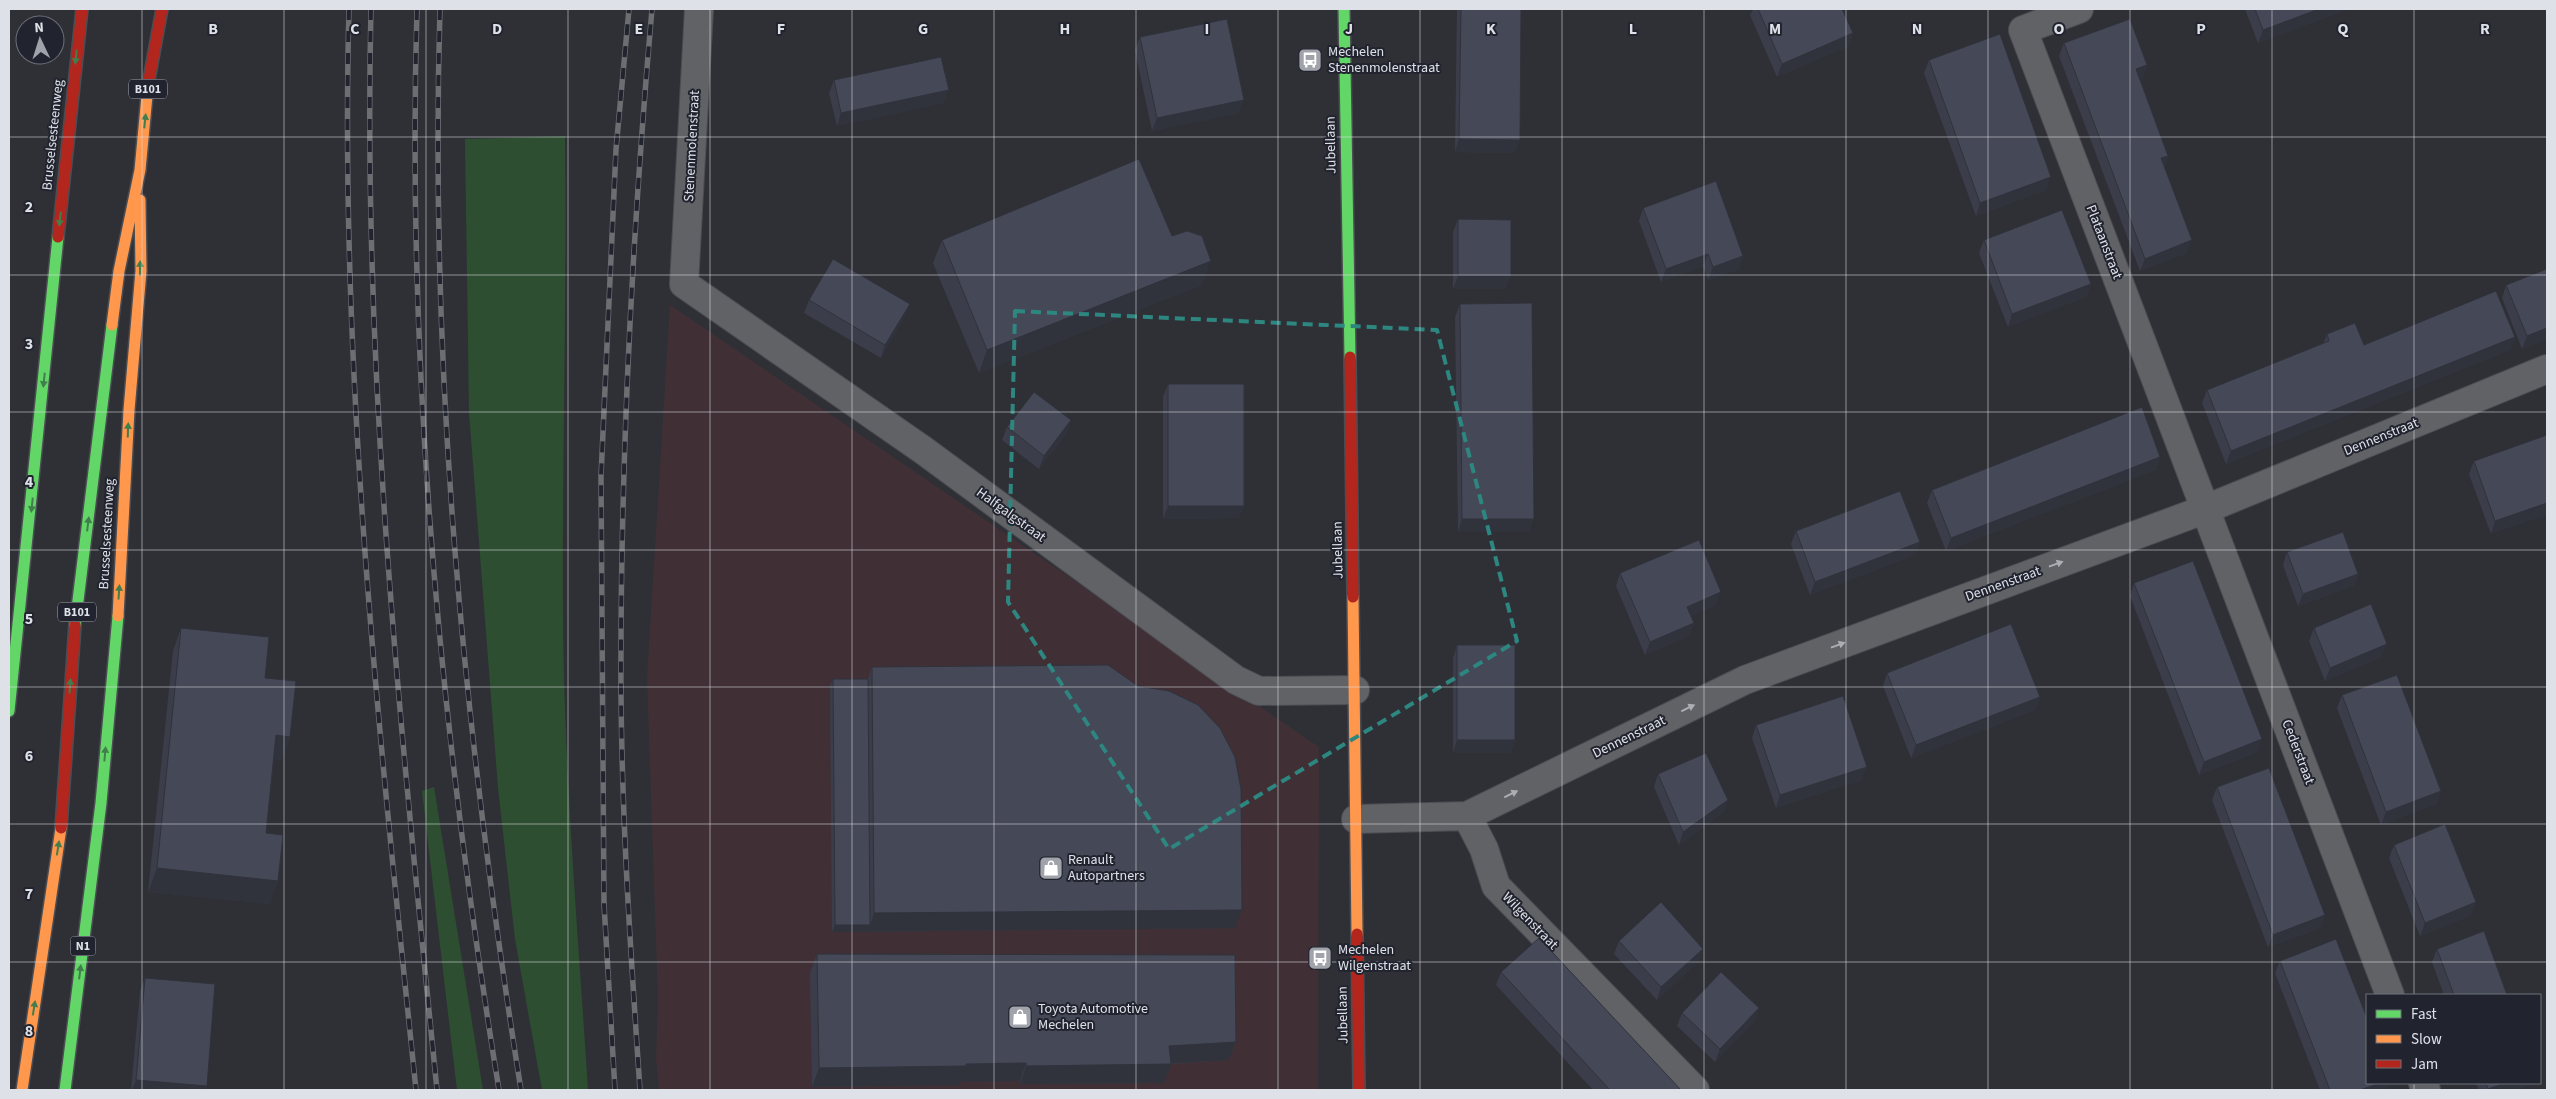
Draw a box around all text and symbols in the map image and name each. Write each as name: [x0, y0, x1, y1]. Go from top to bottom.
north arrow: [15, 15, 65, 65]
text: N: [34, 18, 45, 38]
text: B: [208, 18, 218, 40]
text: C: [350, 18, 360, 40]
text: D: [492, 18, 502, 40]
text: E: [635, 18, 643, 40]
text: F: [777, 18, 785, 40]
text: G: [918, 18, 928, 40]
text: H: [1060, 18, 1070, 40]
text: I: [1205, 18, 1209, 40]
text: J: [1345, 18, 1353, 40]
text: K: [1486, 18, 1496, 40]
text: L: [1629, 18, 1637, 40]
text: M: [1769, 18, 1781, 40]
text: N: [1912, 18, 1922, 40]
text: O: [2054, 18, 2065, 40]
text: P: [2196, 18, 2206, 40]
text: Q: [2338, 18, 2349, 40]
text: R: [2480, 18, 2490, 40]
place label: Mechelen Stenenmolenstraat: [1328, 42, 1440, 78]
bus stop icon: Mechelen Stenenmolenstraat: [1297, 47, 1323, 73]
one-way arrow: [72, 49, 80, 65]
street label: Brusselsesteenweg: [37, 79, 69, 191]
road number: B101: [129, 80, 167, 98]
street label: Stenenmolenstraat: [679, 89, 705, 202]
one-way arrow: [141, 113, 149, 129]
street label: Jubellaan: [1320, 116, 1342, 174]
text: 2: [25, 196, 33, 218]
street label: Plataanstraat: [2081, 202, 2127, 282]
one-way arrow: [56, 211, 64, 227]
one-way arrow: [136, 260, 144, 276]
text: 3: [25, 333, 33, 355]
one-way arrow: [40, 373, 48, 389]
street label: Dennenstraat: [2341, 413, 2422, 461]
one-way arrow: [124, 422, 132, 438]
text: 4: [25, 471, 34, 493]
street label: Brusselsesteenweg: [94, 478, 120, 590]
street label: Halfgalgstraat: [972, 483, 1050, 547]
one-way arrow: [27, 498, 35, 514]
one-way arrow: [84, 516, 92, 532]
street label: Jubellaan: [1327, 521, 1349, 579]
one-way arrow: [2049, 560, 2063, 568]
street label: Dennenstraat: [1962, 561, 2044, 607]
one-way arrow: [115, 584, 123, 600]
road number: B101: [58, 602, 96, 622]
text: 5: [25, 608, 33, 630]
one-way arrow: [1831, 641, 1845, 649]
one-way arrow: [67, 677, 75, 693]
one-way arrow: [1681, 704, 1695, 712]
street label: Dennenstraat: [1589, 711, 1669, 763]
street label: Cederstraat: [2276, 717, 2320, 788]
text: 6: [25, 745, 33, 767]
one-way arrow: [101, 746, 109, 762]
one-way arrow: [1504, 790, 1518, 798]
one-way arrow: [55, 839, 63, 855]
place label: Renault Autopartners: [1068, 850, 1145, 886]
shop icon: Renault Autopartners: [1038, 855, 1064, 881]
text: 7: [25, 883, 33, 905]
street label: Wilgenstraat: [1497, 888, 1563, 954]
road number: N1: [70, 936, 96, 956]
place label: Mechelen Wilgenstraat: [1338, 940, 1411, 976]
bus stop icon: Mechelen Wilgenstraat: [1307, 945, 1333, 971]
one-way arrow: [76, 964, 84, 980]
street label: Jubellaan: [1332, 986, 1354, 1044]
legend: [2366, 994, 2541, 1084]
place label: Toyota Automotive Mechelen: [1038, 999, 1148, 1035]
one-way arrow: [30, 1000, 38, 1016]
shop icon: Toyota Automotive Mechelen: [1007, 1004, 1033, 1030]
text: Fast: [2411, 1004, 2437, 1025]
text: 8: [25, 1020, 33, 1042]
text: Slow: [2411, 1029, 2442, 1050]
text: Jam: [2411, 1054, 2438, 1075]

